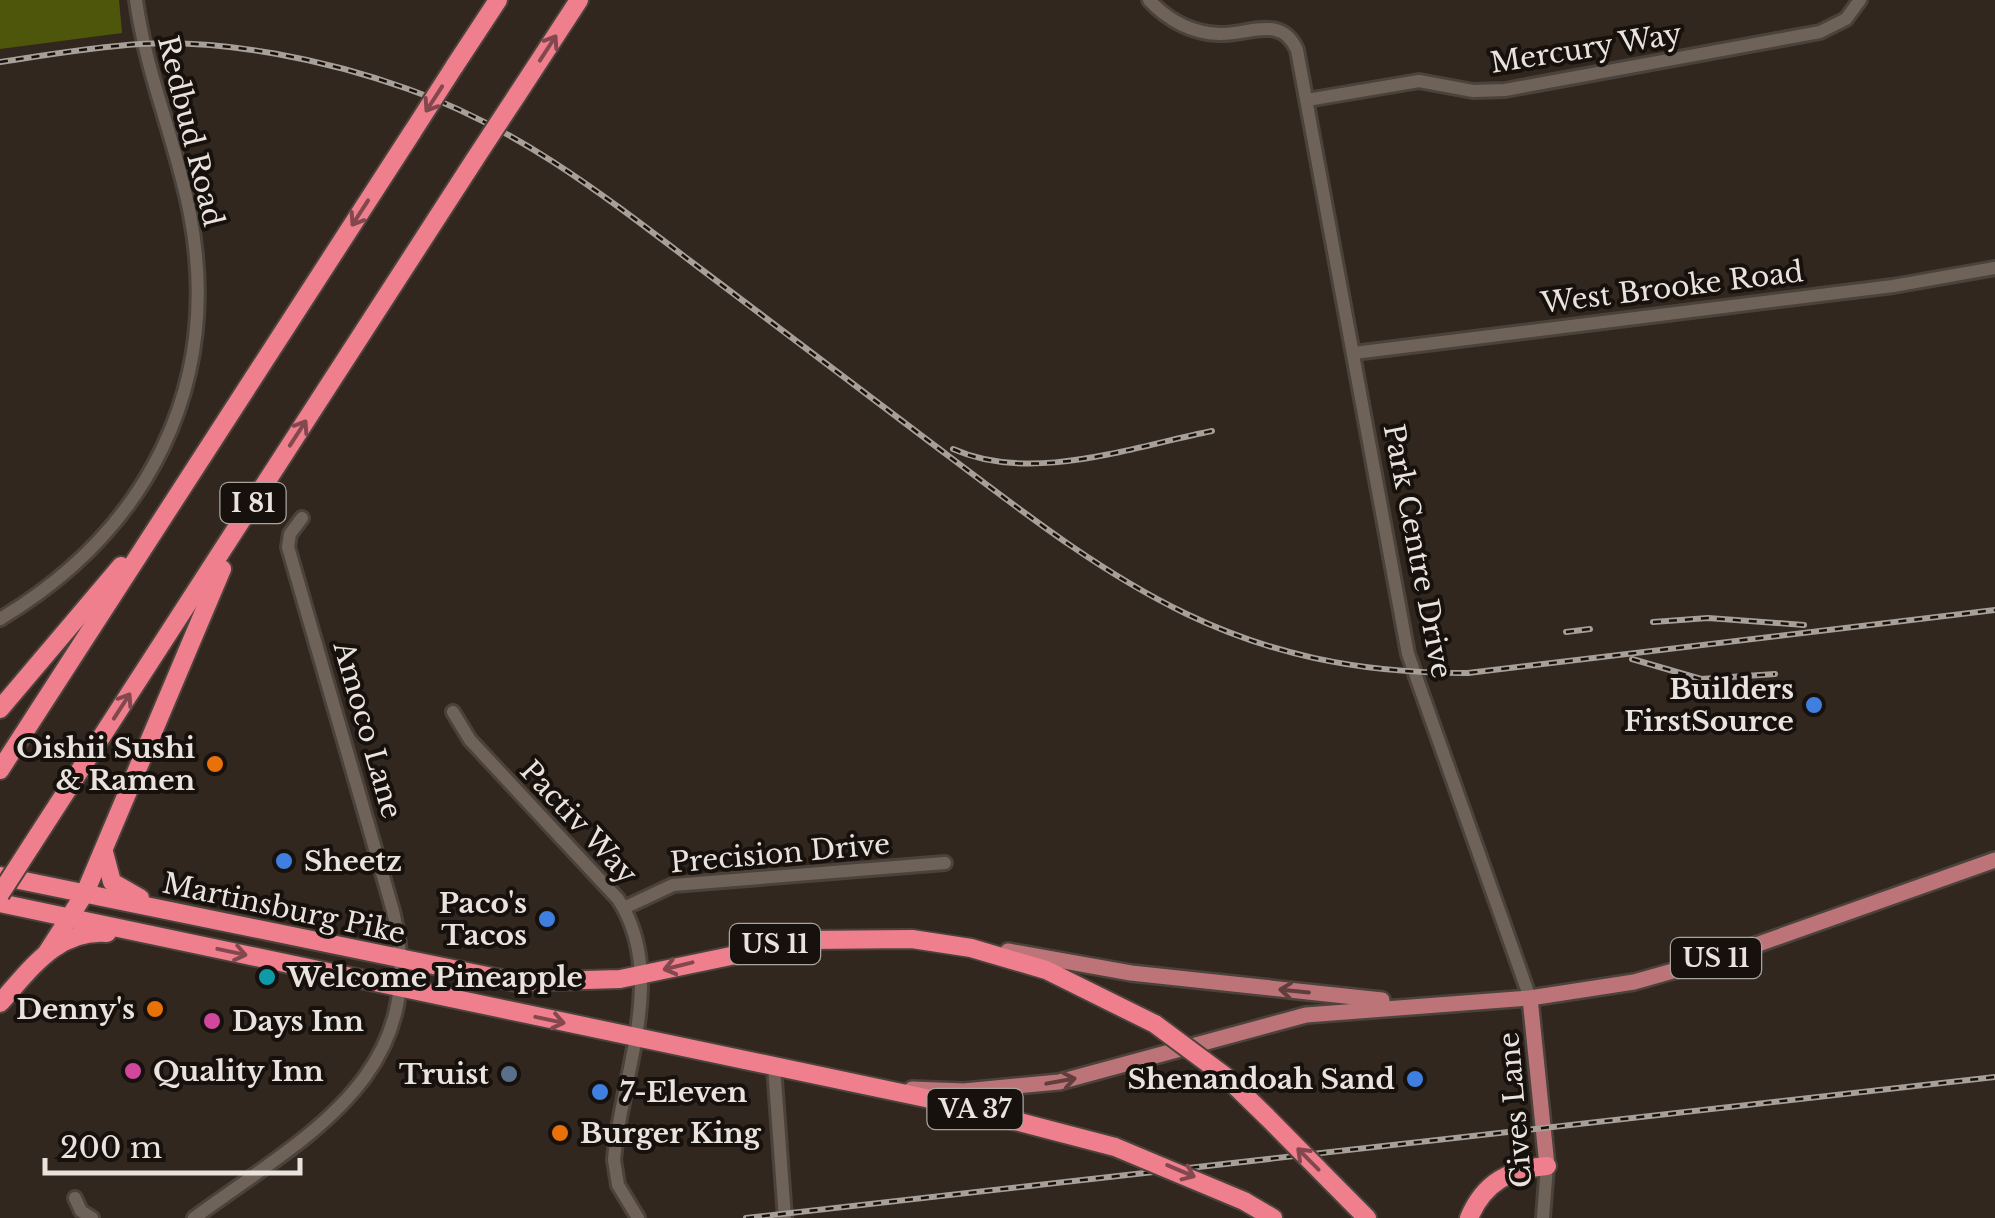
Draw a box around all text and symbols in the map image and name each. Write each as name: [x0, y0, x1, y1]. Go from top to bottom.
street label: Mercury Way: [1488, 16, 1684, 81]
street label: Redbud Road: [150, 32, 231, 230]
one-way arrow: [537, 34, 558, 62]
one-way arrow: [423, 85, 444, 113]
one-way arrow: [350, 198, 371, 227]
street label: West Brooke Road: [1538, 254, 1805, 321]
one-way arrow: [288, 419, 309, 447]
street label: Park Centre Drive: [1376, 421, 1459, 681]
road number: I 81: [220, 483, 286, 523]
street label: Amoco Lane: [325, 637, 409, 823]
place label: Builders FirstSource: [1624, 672, 1794, 739]
one-way arrow: [112, 692, 133, 721]
marker: Builders FirstSource: [1803, 694, 1825, 716]
place label: Oishii Sushi & Ramen: [16, 731, 195, 798]
marker: Oishii Sushi & Ramen: [204, 753, 226, 775]
street label: Pactiv Way: [513, 753, 645, 891]
street label: Precision Drive: [669, 826, 892, 881]
place label: Sheetz: [304, 844, 402, 879]
marker: Sheetz: [273, 850, 295, 872]
street label: Martinsburg Pike: [159, 866, 409, 951]
place label: Paco's Tacos: [439, 886, 527, 953]
marker: Paco's Tacos: [536, 908, 558, 930]
road number: US 11: [730, 924, 820, 964]
road number: US 11: [1671, 938, 1761, 978]
one-way arrow: [216, 943, 248, 962]
one-way arrow: [663, 958, 694, 977]
place label: Welcome Pineapple: [286, 960, 583, 995]
marker: Welcome Pineapple: [256, 966, 278, 988]
one-way arrow: [1278, 981, 1310, 1000]
place label: Denny's: [16, 992, 135, 1027]
marker: Denny's: [144, 998, 166, 1020]
place label: Days Inn: [232, 1004, 364, 1039]
marker: Days Inn: [201, 1010, 223, 1032]
one-way arrow: [533, 1011, 565, 1030]
street label: Cives Lane: [1491, 1031, 1540, 1189]
place label: Quality Inn: [153, 1054, 324, 1089]
place label: Truist: [399, 1057, 489, 1092]
marker: Quality Inn: [122, 1060, 144, 1082]
place label: Shenandoah Sand: [1127, 1062, 1395, 1097]
marker: Truist: [498, 1063, 520, 1085]
marker: Shenandoah Sand: [1404, 1068, 1426, 1090]
one-way arrow: [1045, 1071, 1077, 1090]
place label: 7-Eleven: [620, 1075, 747, 1110]
marker: 7-Eleven: [589, 1081, 611, 1103]
road number: VA 37: [928, 1089, 1022, 1129]
scale bar: [45, 1113, 300, 1175]
place label: Burger King: [580, 1116, 762, 1151]
marker: Burger King: [549, 1122, 571, 1144]
text: 200 m: [60, 1129, 162, 1166]
one-way arrow: [1296, 1147, 1320, 1171]
one-way arrow: [1165, 1163, 1195, 1181]

